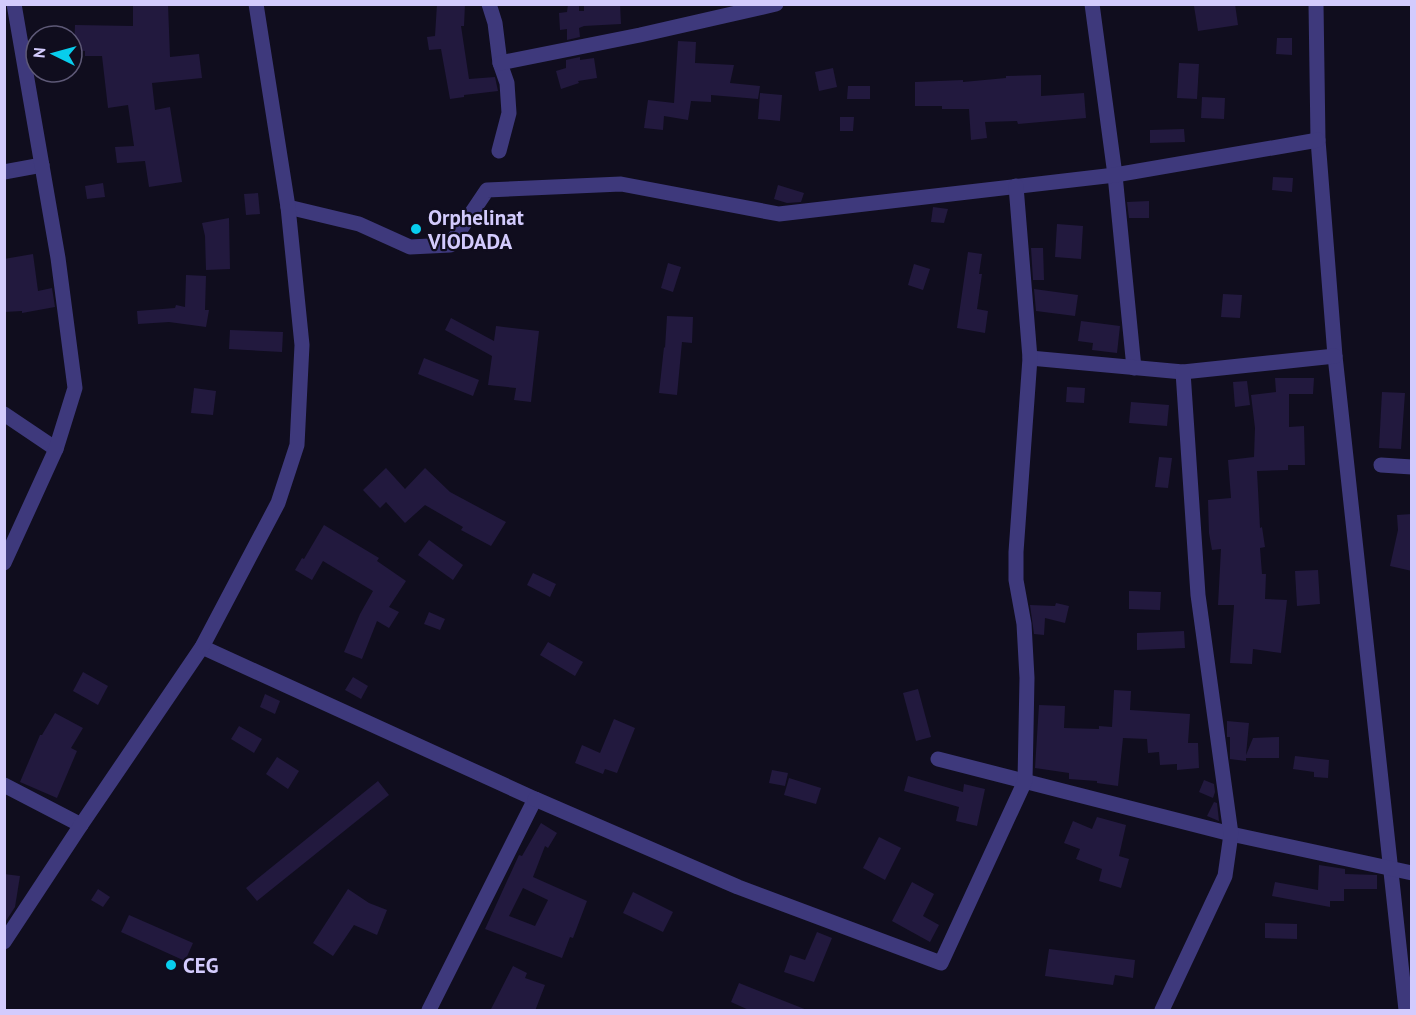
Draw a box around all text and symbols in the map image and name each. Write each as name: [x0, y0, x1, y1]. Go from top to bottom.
north arrow: [24, 24, 84, 84]
text: N: [29, 47, 49, 59]
place label: Orphelinat VIODADA: [427, 204, 525, 255]
marker: Orphelinat VIODADA: [409, 222, 423, 236]
place label: CEG: [183, 952, 219, 979]
marker: CEG: [164, 958, 178, 972]

